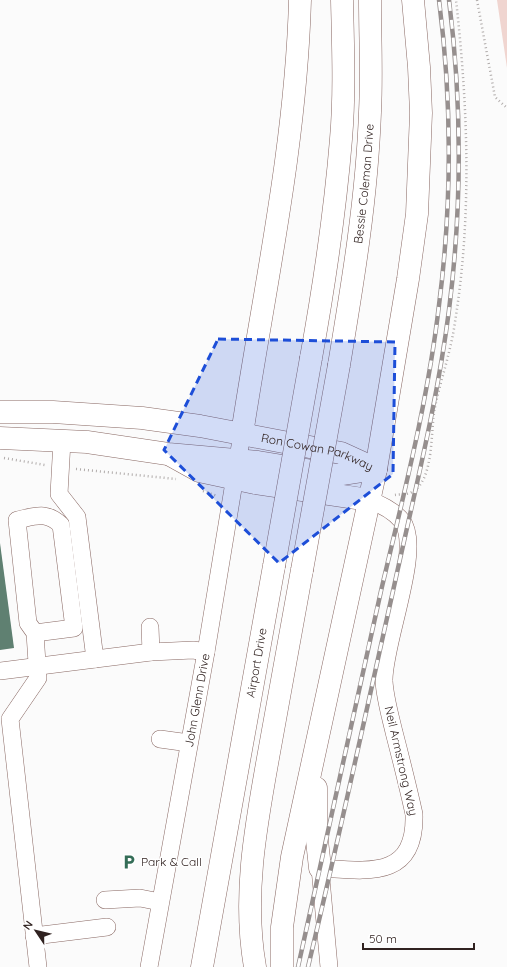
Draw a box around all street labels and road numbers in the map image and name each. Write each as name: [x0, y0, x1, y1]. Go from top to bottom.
street label: Bessie Coleman Drive: [350, 123, 377, 245]
street label: Ron Cowan Parkway: [260, 430, 376, 474]
street label: Airport Drive: [243, 627, 270, 699]
street label: John Glenn Drive: [181, 652, 213, 748]
street label: Neil Armstrong Way: [382, 705, 421, 817]

